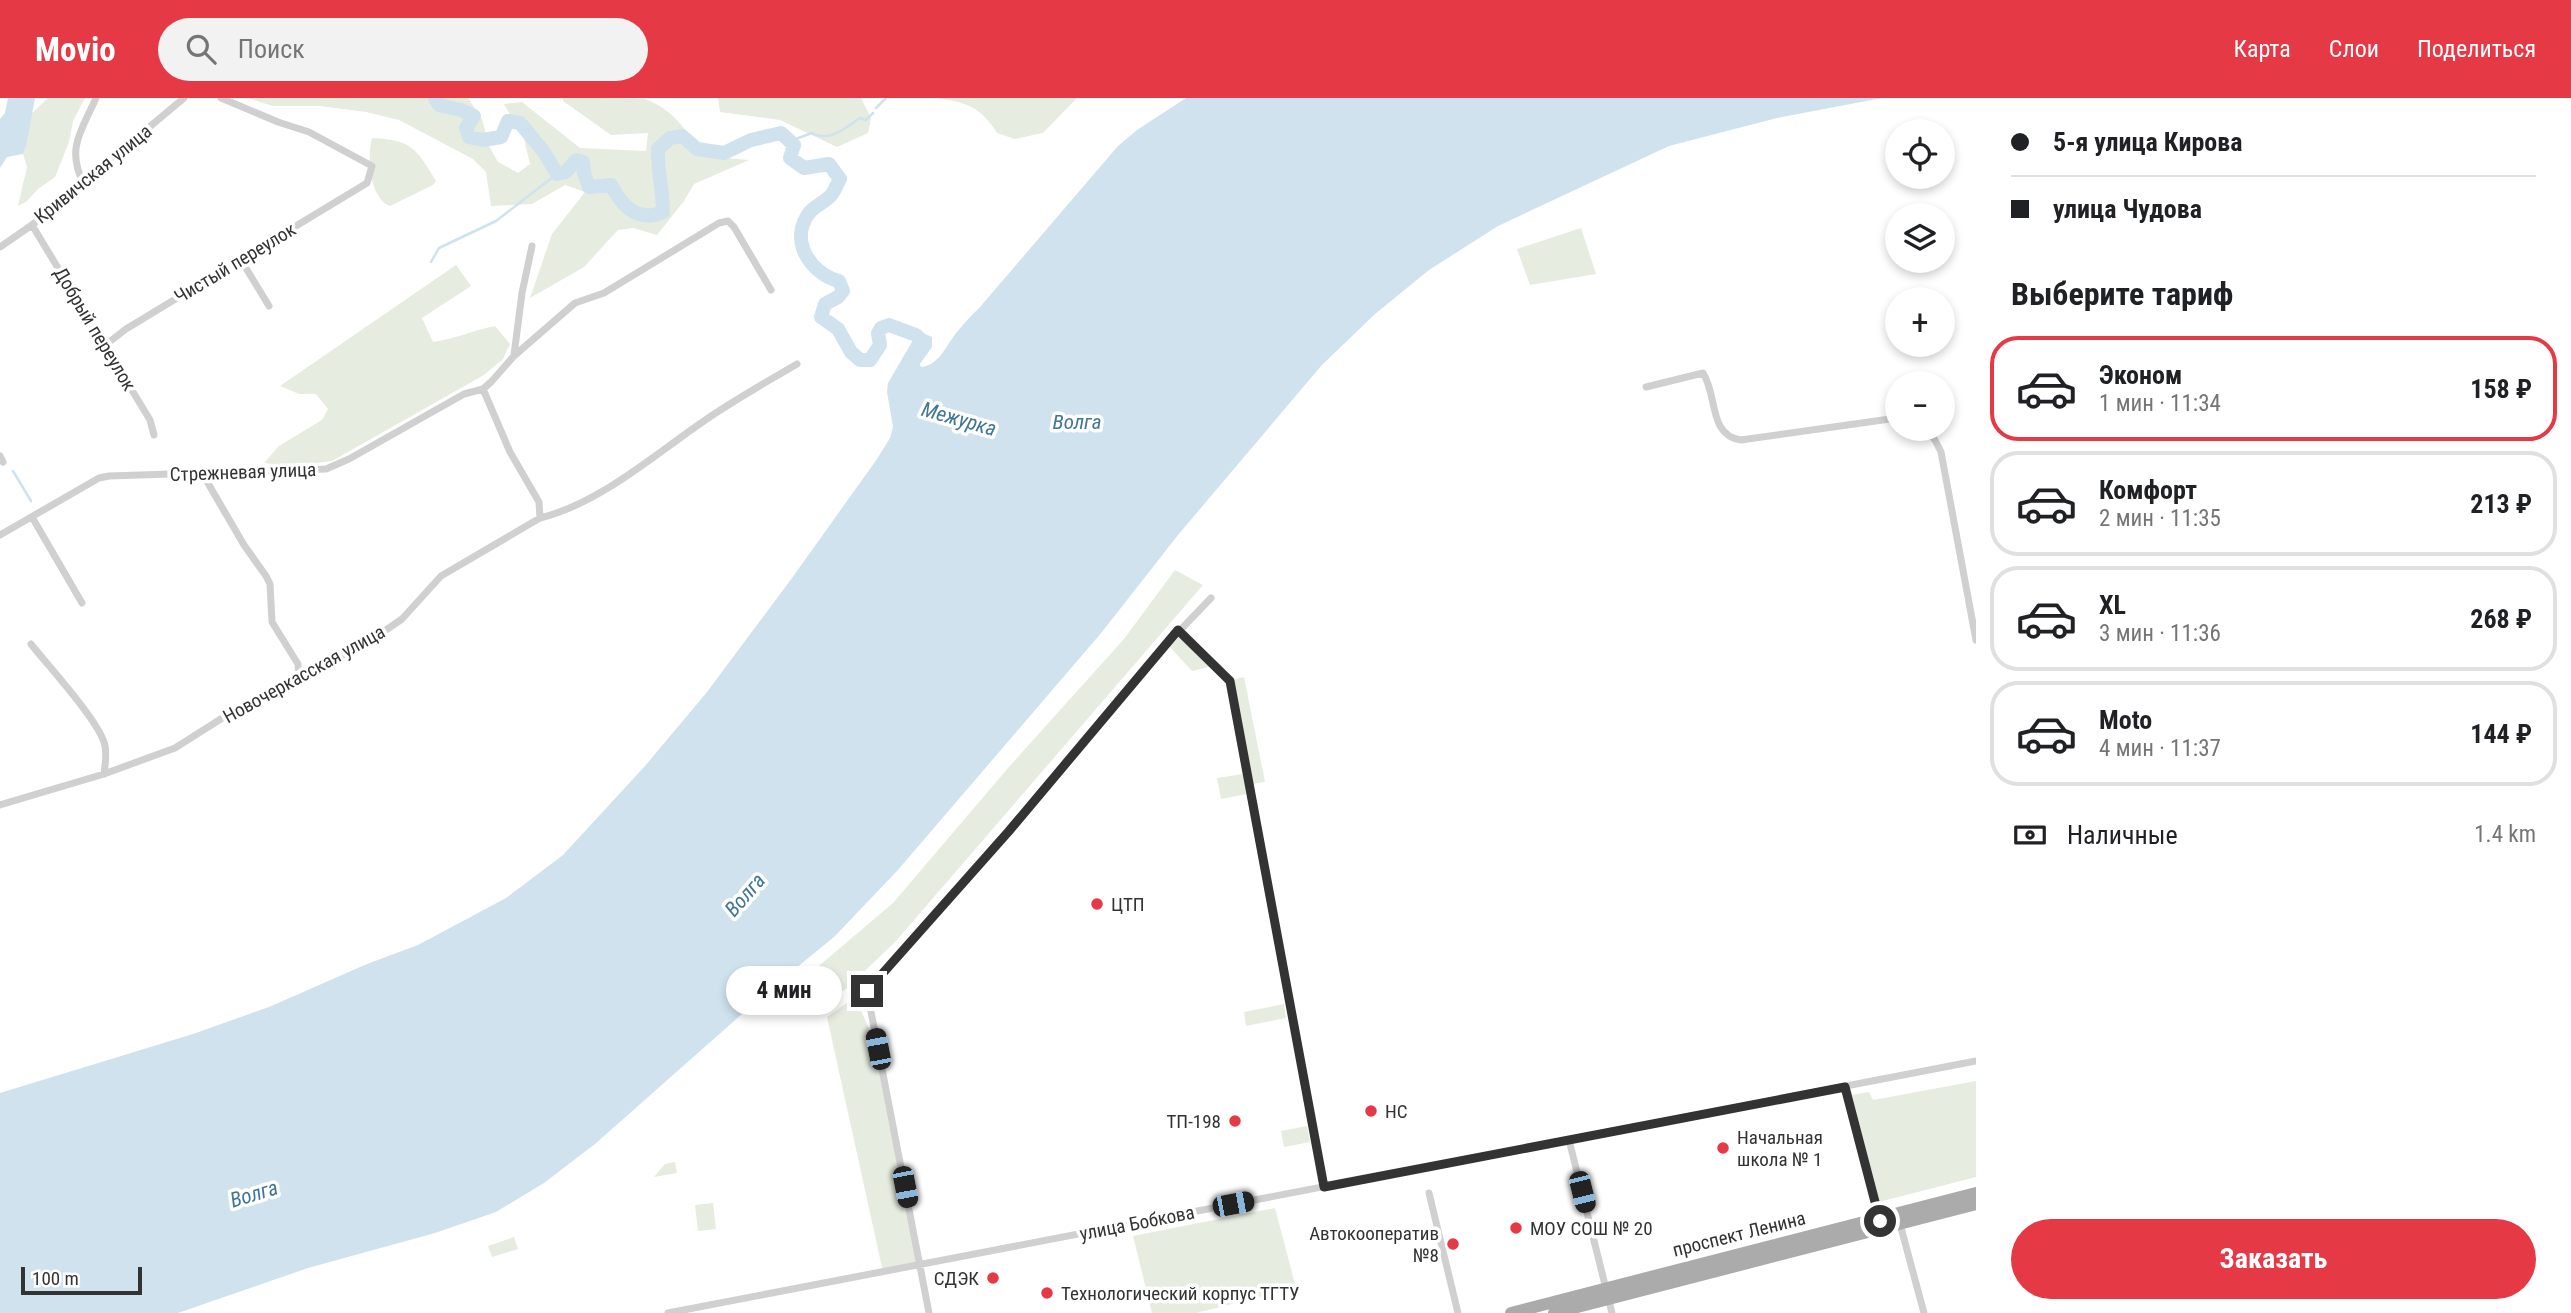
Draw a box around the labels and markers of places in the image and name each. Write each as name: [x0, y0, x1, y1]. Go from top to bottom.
place label: ЦТП: [1111, 893, 1145, 916]
marker: ЦТП: [1089, 896, 1105, 912]
place label: НС: [1385, 1100, 1408, 1123]
marker: НС: [1363, 1103, 1379, 1119]
place label: ТП-198: [1166, 1110, 1221, 1133]
marker: ТП-198: [1227, 1113, 1243, 1129]
place label: Начальная школа № 1: [1737, 1126, 1823, 1171]
marker: Начальная школа № 1: [1715, 1140, 1731, 1156]
place label: МОУ СОШ № 20: [1530, 1217, 1653, 1240]
marker: МОУ СОШ № 20: [1508, 1220, 1524, 1236]
place label: Автокооператив №8: [1309, 1222, 1439, 1267]
marker: Автокооператив №8: [1445, 1236, 1461, 1252]
place label: СДЭК: [934, 1267, 979, 1290]
marker: СДЭК: [985, 1270, 1001, 1286]
place label: Технологический корпус ТГТУ: [1061, 1282, 1300, 1305]
marker: Технологический корпус ТГТУ: [1039, 1285, 1055, 1301]

